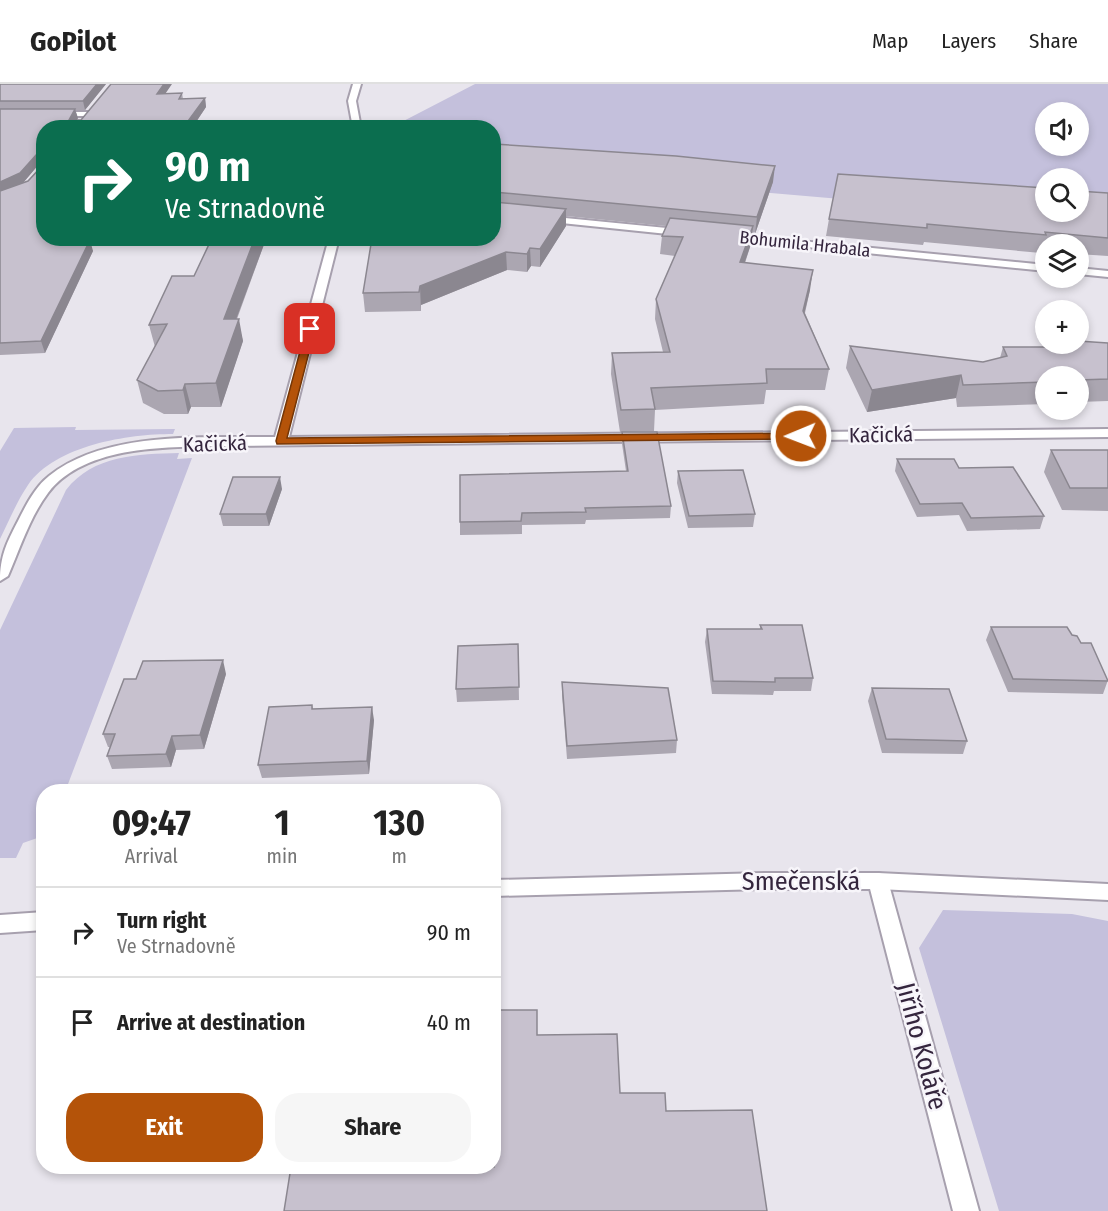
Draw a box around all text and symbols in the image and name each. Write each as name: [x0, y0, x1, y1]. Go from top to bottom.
text: GoPilot: [30, 25, 116, 58]
text: Map: [872, 28, 908, 54]
text: Layers: [941, 28, 996, 54]
text: Share: [1029, 28, 1078, 54]
map controls: [1035, 102, 1089, 420]
button: sound: [1035, 102, 1089, 156]
text: 90 m: [165, 142, 250, 192]
icon: right: [66, 144, 144, 222]
button: search: [1035, 168, 1089, 222]
text: Ve Strnadovně: [165, 193, 325, 225]
street label: Bohumila Hrabala: [739, 226, 872, 262]
button: layers: [1035, 234, 1089, 288]
button: +: [1035, 300, 1089, 354]
pin: [284, 303, 335, 354]
icon: arrive: [293, 312, 326, 345]
button: −: [1035, 366, 1089, 420]
position arrow: [769, 404, 833, 468]
street label: Kačická: [849, 421, 913, 449]
street label: Kačická: [182, 430, 248, 458]
text: 09:47: [112, 801, 191, 845]
text: 1: [274, 801, 290, 845]
text: 130: [373, 801, 425, 845]
text: Arrival: [125, 844, 178, 868]
text: min: [267, 844, 298, 868]
text: m: [392, 844, 407, 868]
street label: Smečenská: [742, 866, 860, 897]
text: Turn right: [117, 907, 206, 934]
icon: right: [66, 916, 99, 949]
text: 90 m: [427, 919, 471, 946]
text: Ve Strnadovně: [117, 934, 236, 958]
street label: Jiřího Koláře: [890, 979, 953, 1113]
icon: arrive: [66, 1006, 99, 1039]
text: Arrive at destination: [117, 1009, 305, 1036]
text: 40 m: [427, 1009, 471, 1036]
button: Exit: [66, 1093, 263, 1162]
button: Share: [275, 1093, 471, 1162]

